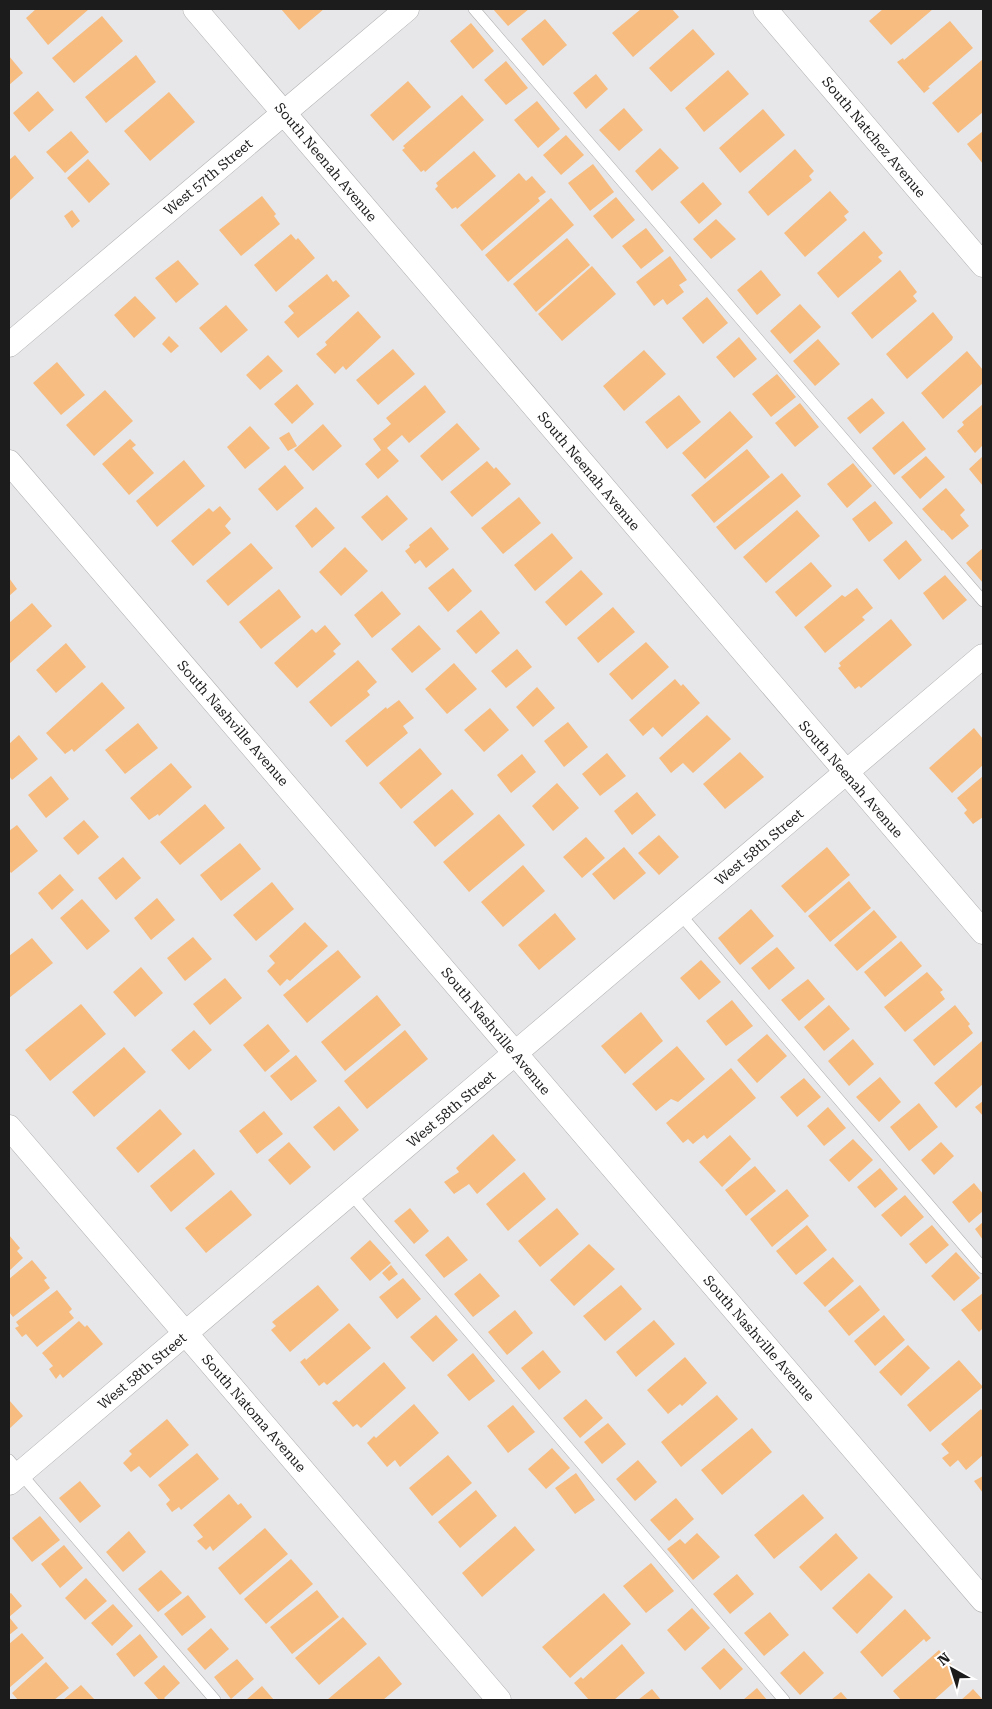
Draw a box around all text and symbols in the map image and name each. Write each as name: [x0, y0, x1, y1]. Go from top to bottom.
street label: South Natchez Avenue: [819, 73, 929, 201]
street label: South Neenah Avenue: [272, 99, 381, 225]
street label: West 57th Street: [161, 135, 255, 219]
street label: South Neenah Avenue: [535, 408, 644, 534]
street label: South Nashville Avenue: [174, 657, 292, 789]
street label: South Neenah Avenue: [796, 717, 906, 841]
street label: West 58th Street: [712, 805, 806, 889]
street label: South Nashville Avenue: [438, 964, 554, 1098]
street label: West 58th Street: [404, 1067, 498, 1151]
street label: South Nashville Avenue: [700, 1272, 818, 1404]
street label: West 58th Street: [95, 1329, 189, 1413]
street label: South Natoma Avenue: [199, 1351, 310, 1475]
north arrow: [927, 1644, 977, 1694]
text: N: [935, 1649, 953, 1669]

